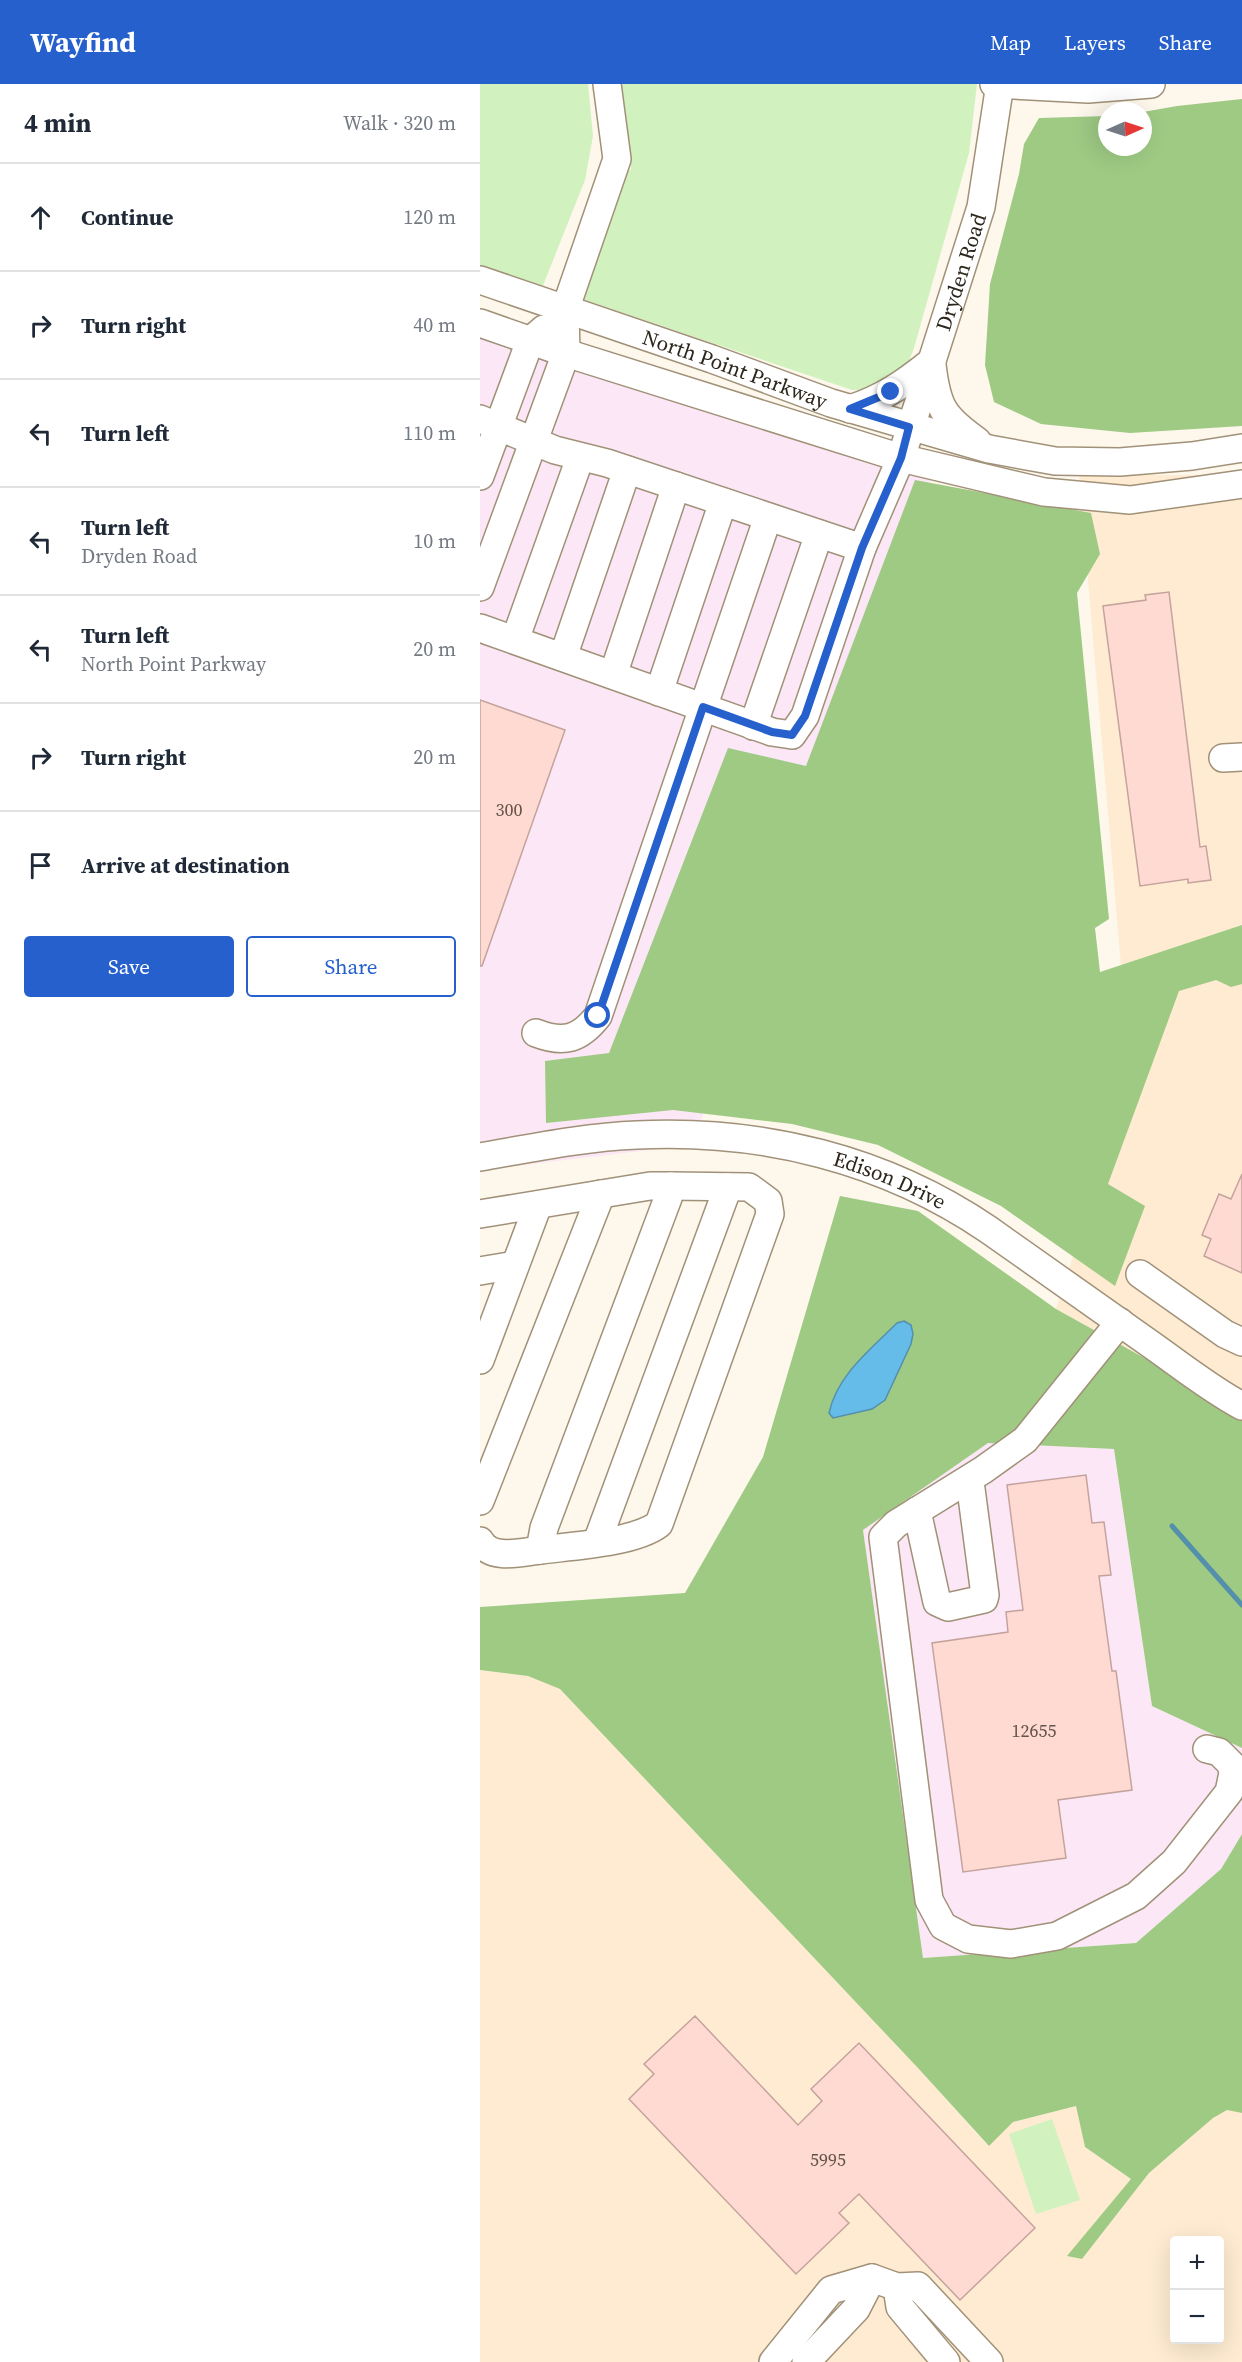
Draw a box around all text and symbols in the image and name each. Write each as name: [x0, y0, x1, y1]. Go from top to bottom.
text: Wayfind: [30, 23, 136, 61]
text: Map: [990, 28, 1031, 57]
text: Layers: [1064, 28, 1126, 57]
text: Share: [1159, 28, 1212, 57]
north arrow: [1098, 102, 1152, 156]
text: 4 min: [24, 105, 91, 141]
text: Walk · 320 m: [343, 109, 456, 137]
icon: ahead: [24, 201, 57, 234]
text: Continue: [81, 202, 174, 232]
text: 120 m: [403, 203, 456, 231]
street label: Dryden Road: [928, 209, 993, 335]
icon: right: [24, 309, 57, 342]
text: Turn right: [81, 310, 186, 340]
text: 40 m: [413, 311, 456, 339]
street label: North Point Parkway: [639, 322, 832, 415]
route end: [877, 378, 903, 404]
icon: left: [24, 417, 57, 450]
text: Turn left: [81, 418, 169, 448]
text: 110 m: [403, 419, 456, 447]
text: Turn left: [81, 512, 169, 542]
icon: left: [24, 525, 57, 558]
text: 10 m: [413, 527, 456, 555]
text: Dryden Road: [81, 542, 197, 570]
text: Turn left: [81, 620, 169, 650]
icon: left: [24, 633, 57, 666]
text: 20 m: [413, 635, 456, 663]
text: North Point Parkway: [81, 650, 266, 678]
icon: right: [24, 741, 57, 774]
text: Turn right: [81, 742, 186, 772]
text: 20 m: [413, 743, 456, 771]
house number: 300: [496, 797, 523, 822]
icon: arrive: [24, 849, 57, 882]
text: Arrive at destination: [81, 850, 290, 880]
button: Save: [24, 936, 234, 997]
button: Share: [246, 936, 456, 997]
route start: [584, 1002, 610, 1028]
street label: Edison Drive: [830, 1143, 952, 1216]
house number: 12655: [1012, 1718, 1057, 1743]
house number: 5995: [810, 2147, 846, 2172]
map controls: [1170, 2236, 1224, 2344]
button: +: [1170, 2236, 1224, 2290]
button: −: [1170, 2290, 1224, 2344]

